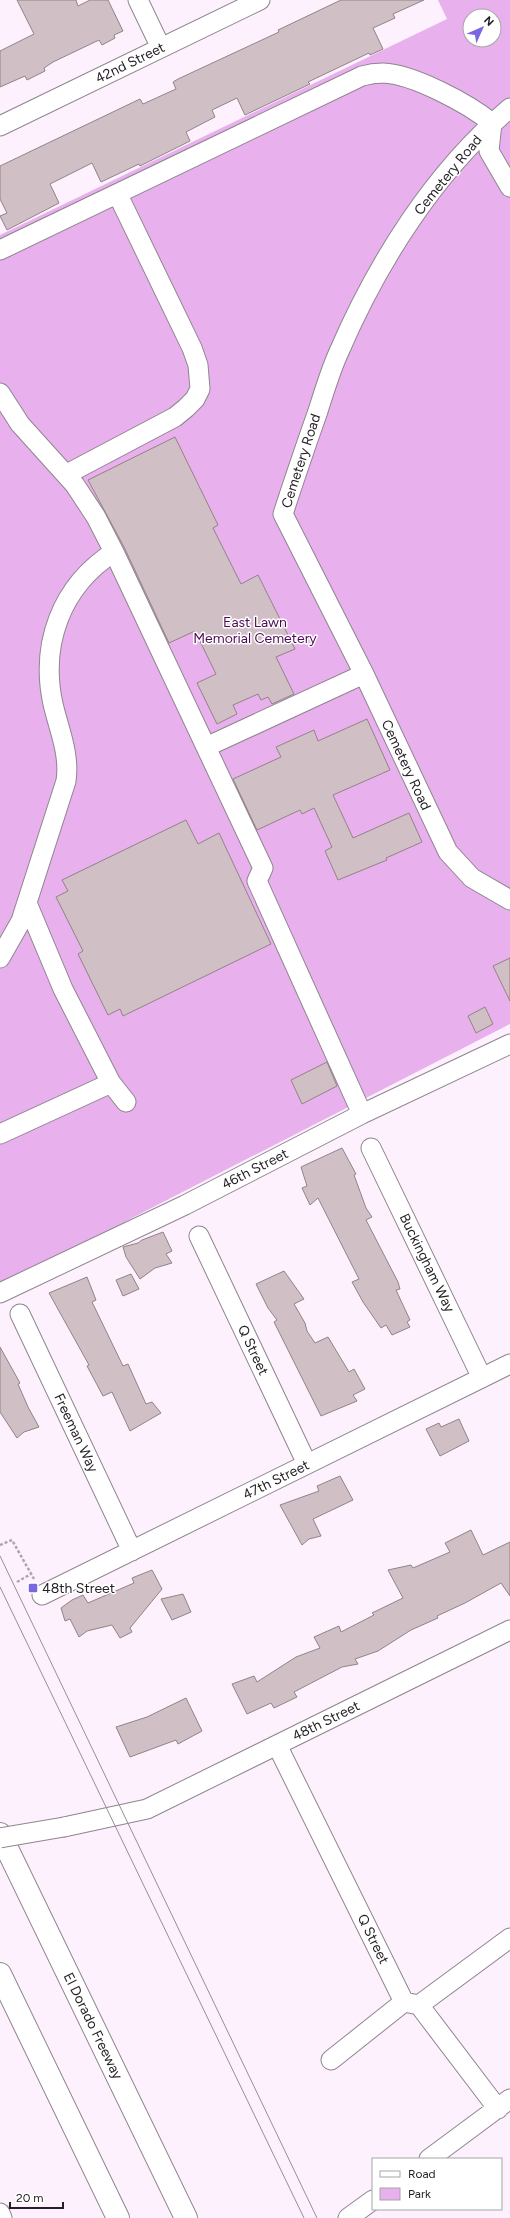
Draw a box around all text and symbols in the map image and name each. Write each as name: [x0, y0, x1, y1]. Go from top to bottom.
north arrow: [462, 8, 502, 48]
text: N: [481, 14, 496, 29]
street label: 42nd Street: [92, 39, 168, 87]
street label: Cemetery Road: [411, 132, 485, 218]
street label: Cemetery Road: [278, 412, 324, 510]
park label: East Lawn Memorial Cemetery: [193, 614, 317, 647]
street label: Cemetery Road: [378, 717, 434, 813]
street label: 46th Street: [219, 1145, 291, 1193]
street label: Buckingham Way: [396, 1211, 459, 1316]
street label: Q Street: [234, 1322, 272, 1378]
street label: Freeman Way: [50, 1391, 102, 1476]
street label: 47th Street: [240, 1457, 312, 1503]
place label: 48th Street: [42, 1580, 115, 1597]
marker: 48th Street: [27, 1582, 39, 1594]
street label: 48th Street: [289, 1697, 363, 1745]
street label: Q Street: [354, 1911, 392, 1967]
street label: El Dorado Freeway: [60, 1970, 127, 2083]
legend: [372, 2158, 502, 2210]
text: Road: [408, 2167, 436, 2181]
scale bar: [10, 2184, 63, 2210]
text: Park: [408, 2187, 431, 2201]
text: 20 m: [16, 2191, 44, 2205]

